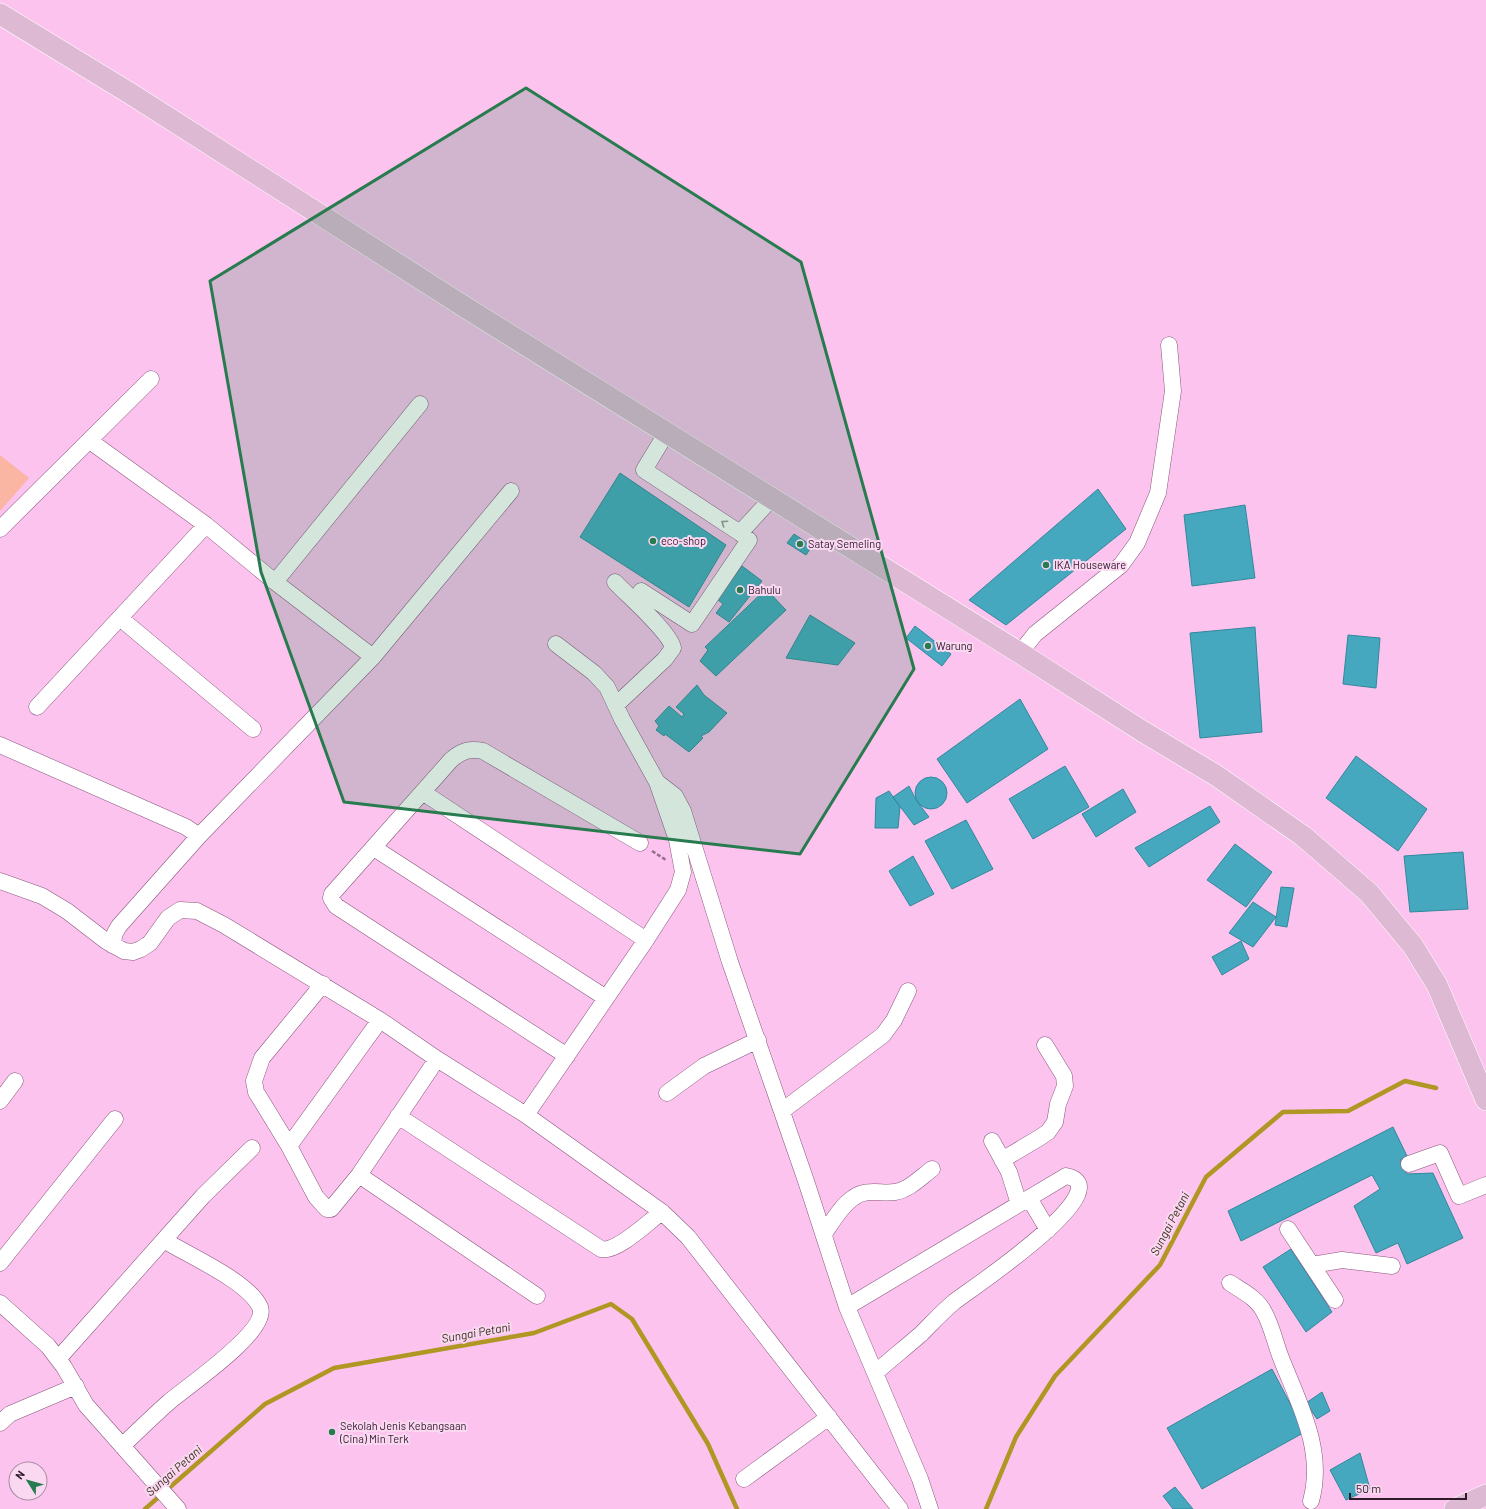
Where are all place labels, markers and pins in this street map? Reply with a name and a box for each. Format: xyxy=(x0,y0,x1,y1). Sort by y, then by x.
place label: eco-shop xyxy=(661,534,706,547)
marker: eco-shop xyxy=(648,536,658,546)
place label: Satay Semeling xyxy=(808,537,881,550)
marker: Satay Semeling xyxy=(795,539,805,549)
place label: IKA Houseware xyxy=(1054,558,1126,571)
marker: IKA Houseware xyxy=(1041,560,1051,570)
place label: Bahulu xyxy=(748,583,781,596)
marker: Bahulu xyxy=(735,585,745,595)
place label: Warung xyxy=(936,639,973,652)
marker: Warung xyxy=(923,641,933,651)
place label: Sekolah Jenis Kebangsaan (Cina) Min Terk xyxy=(339,1419,467,1445)
marker: Sekolah Jenis Kebangsaan (Cina) Min Terk xyxy=(327,1427,337,1437)

